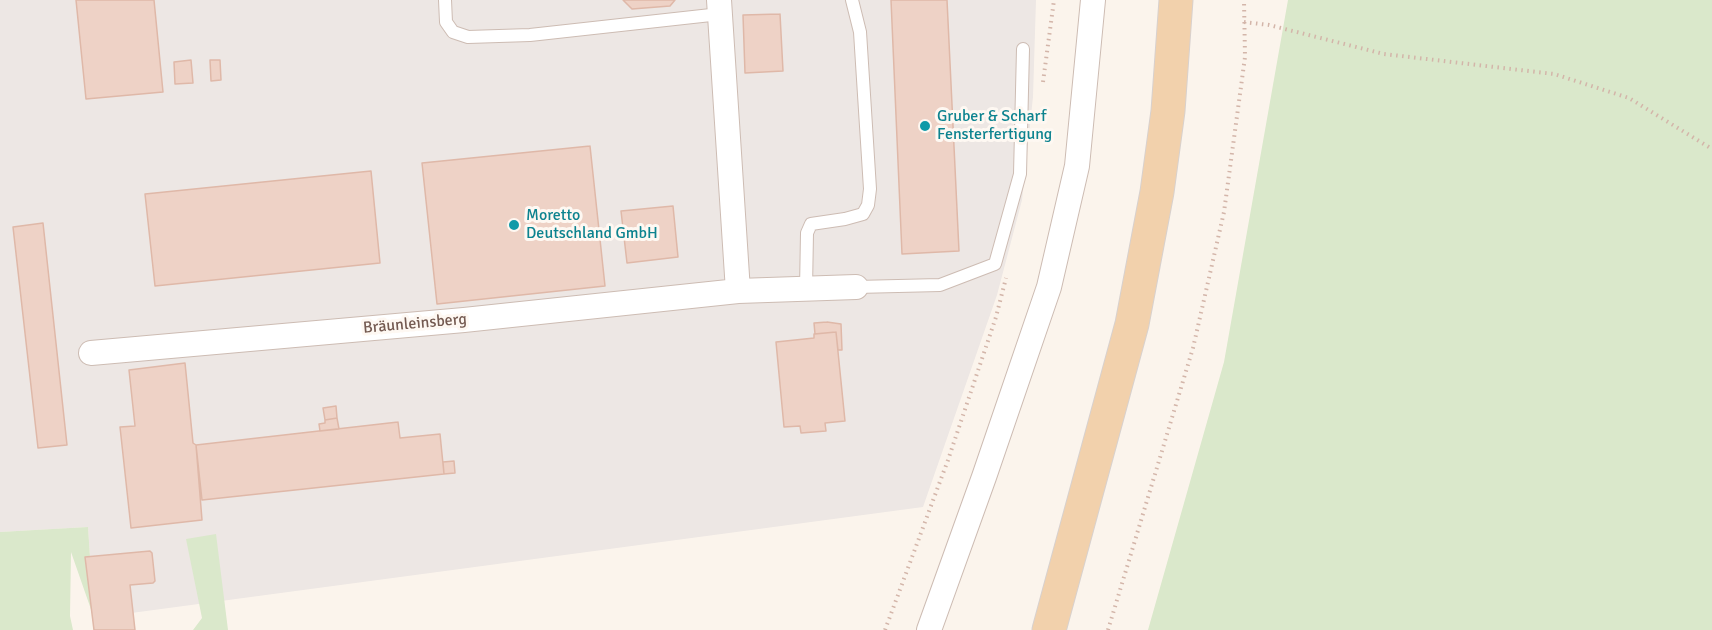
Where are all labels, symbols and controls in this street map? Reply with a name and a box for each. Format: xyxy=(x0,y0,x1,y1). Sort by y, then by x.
place label: Gruber & Scharf Fensterfertigung xyxy=(937,107,1052,145)
marker: Gruber & Scharf Fensterfertigung xyxy=(918,119,932,133)
place label: Moretto Deutschland GmbH xyxy=(526,206,658,244)
marker: Moretto Deutschland GmbH xyxy=(507,218,521,232)
street label: Bräunleinsberg xyxy=(362,310,468,338)

